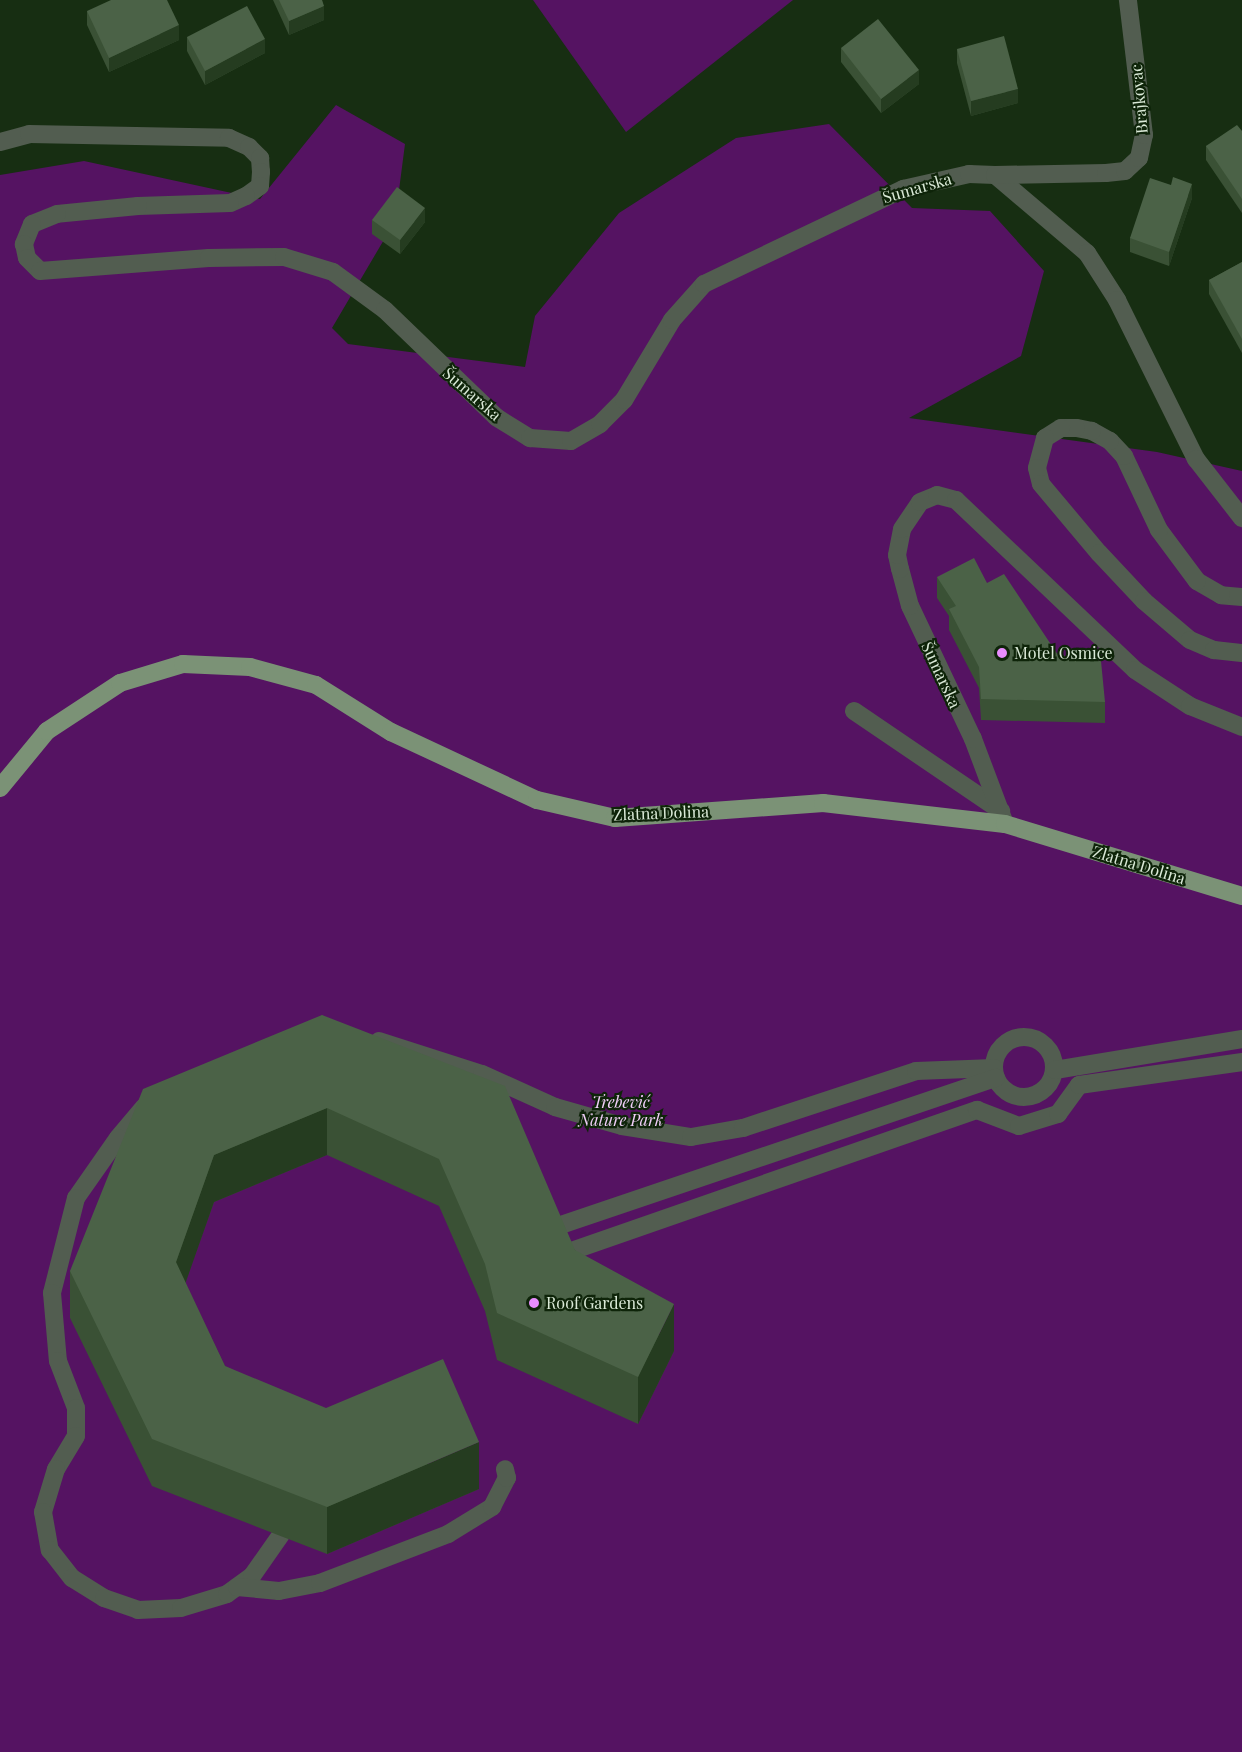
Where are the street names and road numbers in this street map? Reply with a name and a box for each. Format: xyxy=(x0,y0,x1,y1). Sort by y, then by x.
street label: Brajkovac xyxy=(1126,63,1152,135)
street label: Šumarska xyxy=(880,169,954,207)
street label: Šumarska xyxy=(439,363,505,425)
street label: Šumarska xyxy=(917,639,965,711)
street label: Zlatna Dolina xyxy=(613,802,709,824)
street label: Zlatna Dolina xyxy=(1090,842,1188,888)

